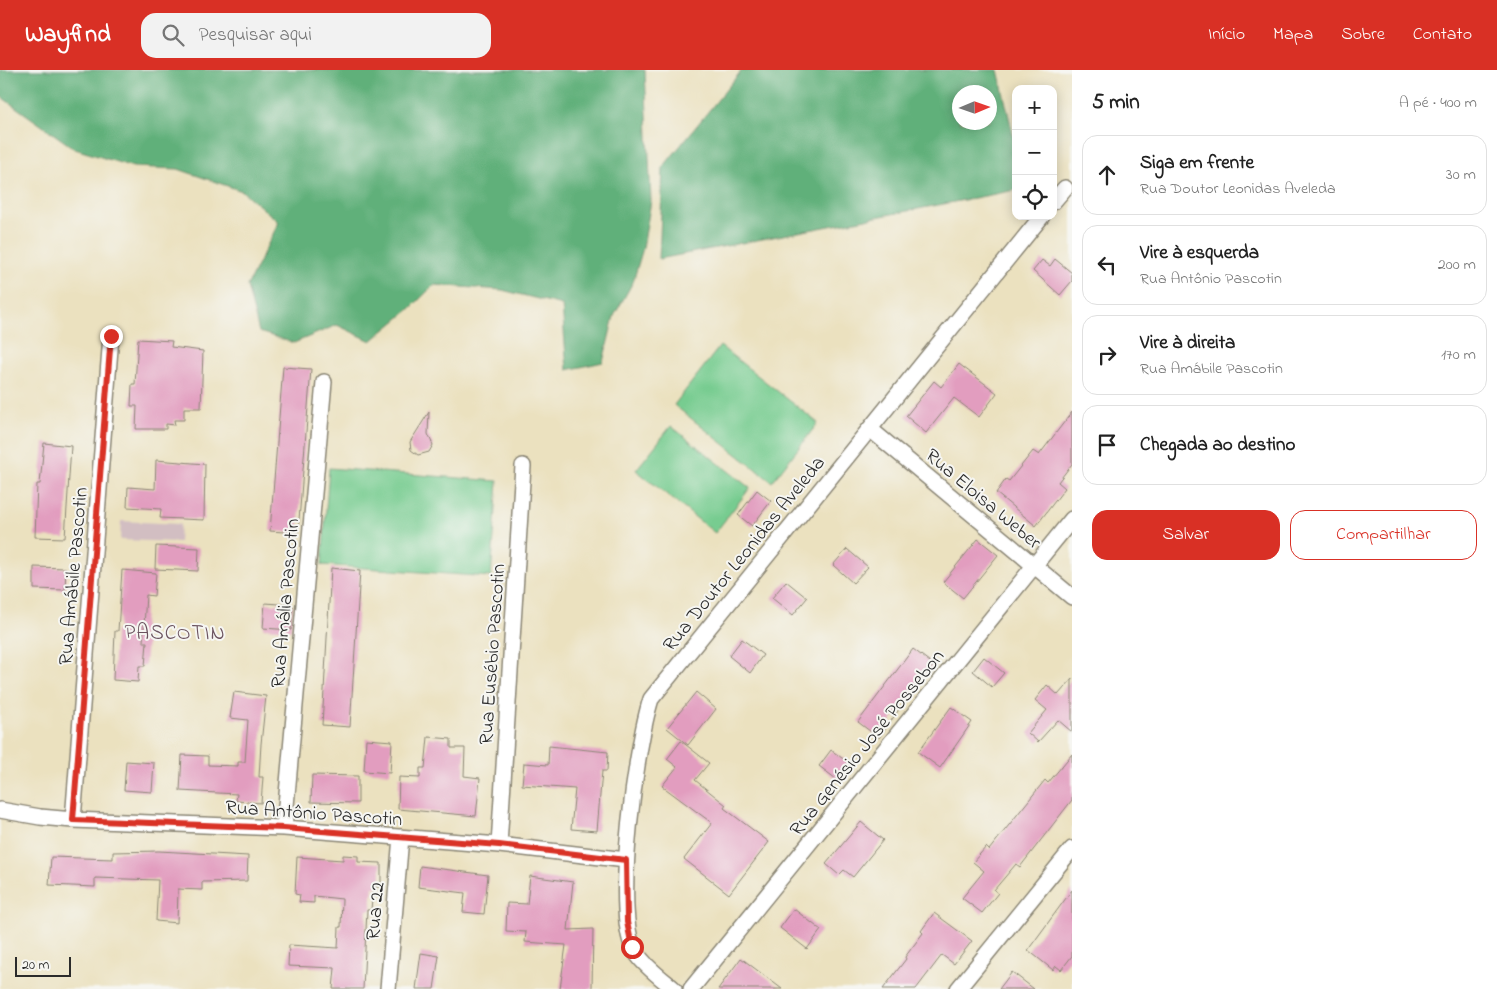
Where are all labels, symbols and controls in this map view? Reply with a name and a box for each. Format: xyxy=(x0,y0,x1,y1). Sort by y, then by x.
search box xyxy=(141,13,491,58)
text: Wayfind xyxy=(25,18,111,53)
icon: search xyxy=(159,21,187,49)
text: Pesquisar aqui xyxy=(199,22,312,49)
text: Início xyxy=(1208,22,1245,48)
text: Mapa xyxy=(1273,22,1313,48)
text: Sobre xyxy=(1341,22,1385,48)
text: Contato xyxy=(1413,22,1472,48)
north arrow xyxy=(952,85,997,130)
map controls xyxy=(1012,85,1057,220)
button: + xyxy=(1012,85,1057,130)
text: 5 min xyxy=(1092,88,1140,118)
text: A pé · 400 m xyxy=(1399,91,1477,115)
button: − xyxy=(1012,130,1057,175)
text: Siga em frente xyxy=(1140,150,1254,177)
icon: ahead xyxy=(1093,161,1121,189)
text: 30 m xyxy=(1446,163,1476,187)
button: locate xyxy=(1012,175,1057,220)
text: Rua Doutor Leonidas Aveleda xyxy=(1140,177,1336,201)
text: Vire à esquerda xyxy=(1140,240,1259,267)
icon: left xyxy=(1093,251,1121,279)
text: 200 m xyxy=(1438,253,1476,277)
text: Rua Antônio Pascotin xyxy=(1140,267,1282,291)
route end xyxy=(100,325,123,348)
text: Vire à direita xyxy=(1140,330,1235,357)
icon: right xyxy=(1093,341,1121,369)
text: 170 m xyxy=(1441,343,1476,367)
text: Rua Amábile Pascotin xyxy=(1140,357,1283,381)
icon: arrive xyxy=(1093,431,1121,459)
text: Chegada ao destino xyxy=(1140,432,1295,459)
street label: Rua Eloisa Weber xyxy=(918,443,1047,558)
street label: Rua Doutor Leonidas Aveleda xyxy=(657,450,833,659)
street label: Rua Amábile Pascotin xyxy=(52,486,97,666)
button: Salvar xyxy=(1092,510,1280,560)
button: Compartilhar xyxy=(1290,510,1477,560)
street label: Rua Amália Pascotin xyxy=(265,517,308,689)
street label: Rua Eusébio Pascotin xyxy=(473,563,514,746)
district label: PASCOTIN xyxy=(124,619,226,649)
street label: Rua Genésio José Possebon xyxy=(783,644,953,843)
street label: Rua Antônio Pascotin xyxy=(224,794,403,835)
street label: Rua 22 xyxy=(360,881,393,941)
route start xyxy=(621,936,644,959)
scale bar xyxy=(15,954,71,977)
text: 20 m xyxy=(22,955,49,976)

